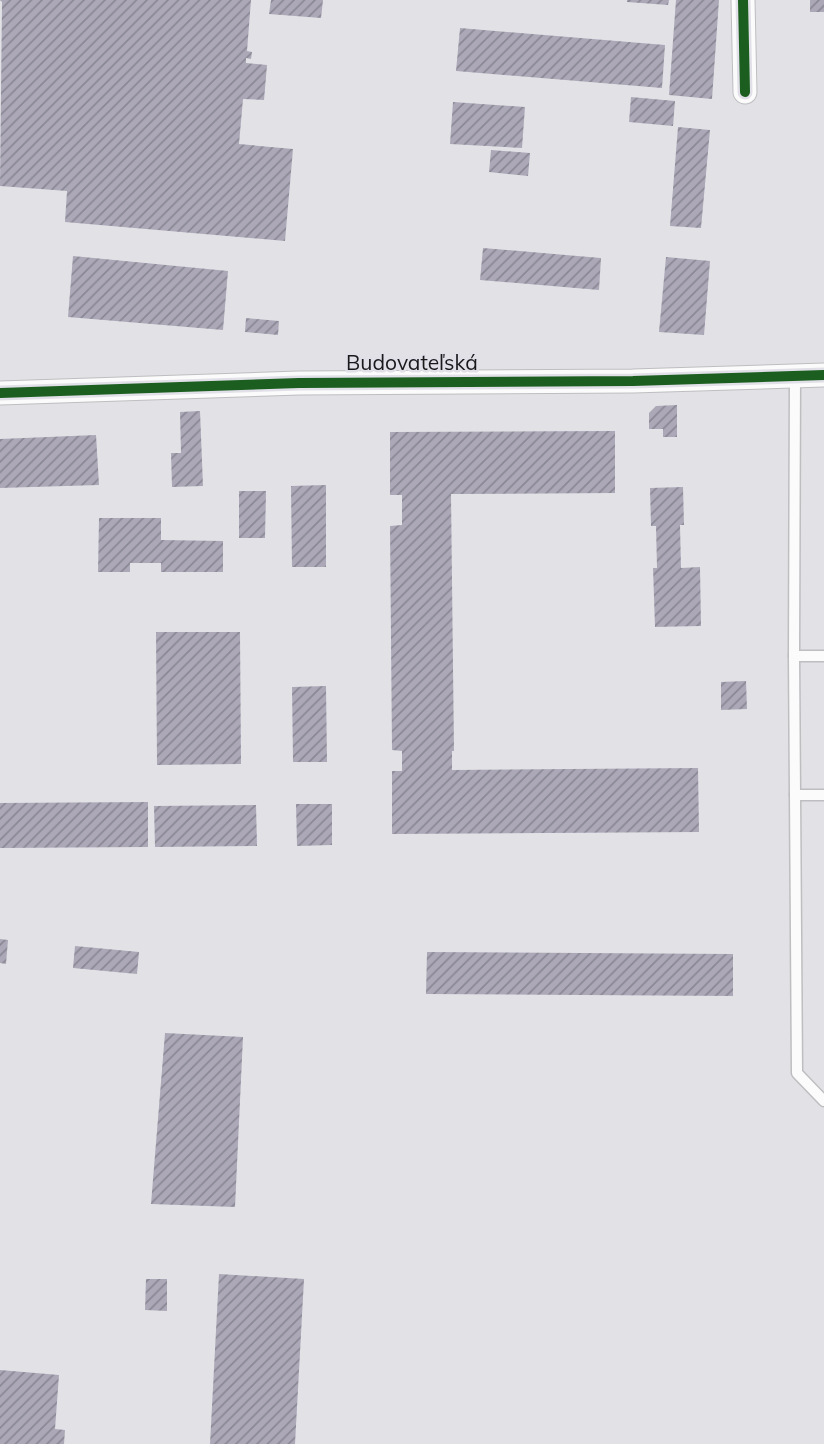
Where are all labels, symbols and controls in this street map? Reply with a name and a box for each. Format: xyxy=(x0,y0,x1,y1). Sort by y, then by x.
street label: Budovateľská xyxy=(346,349,478,375)

